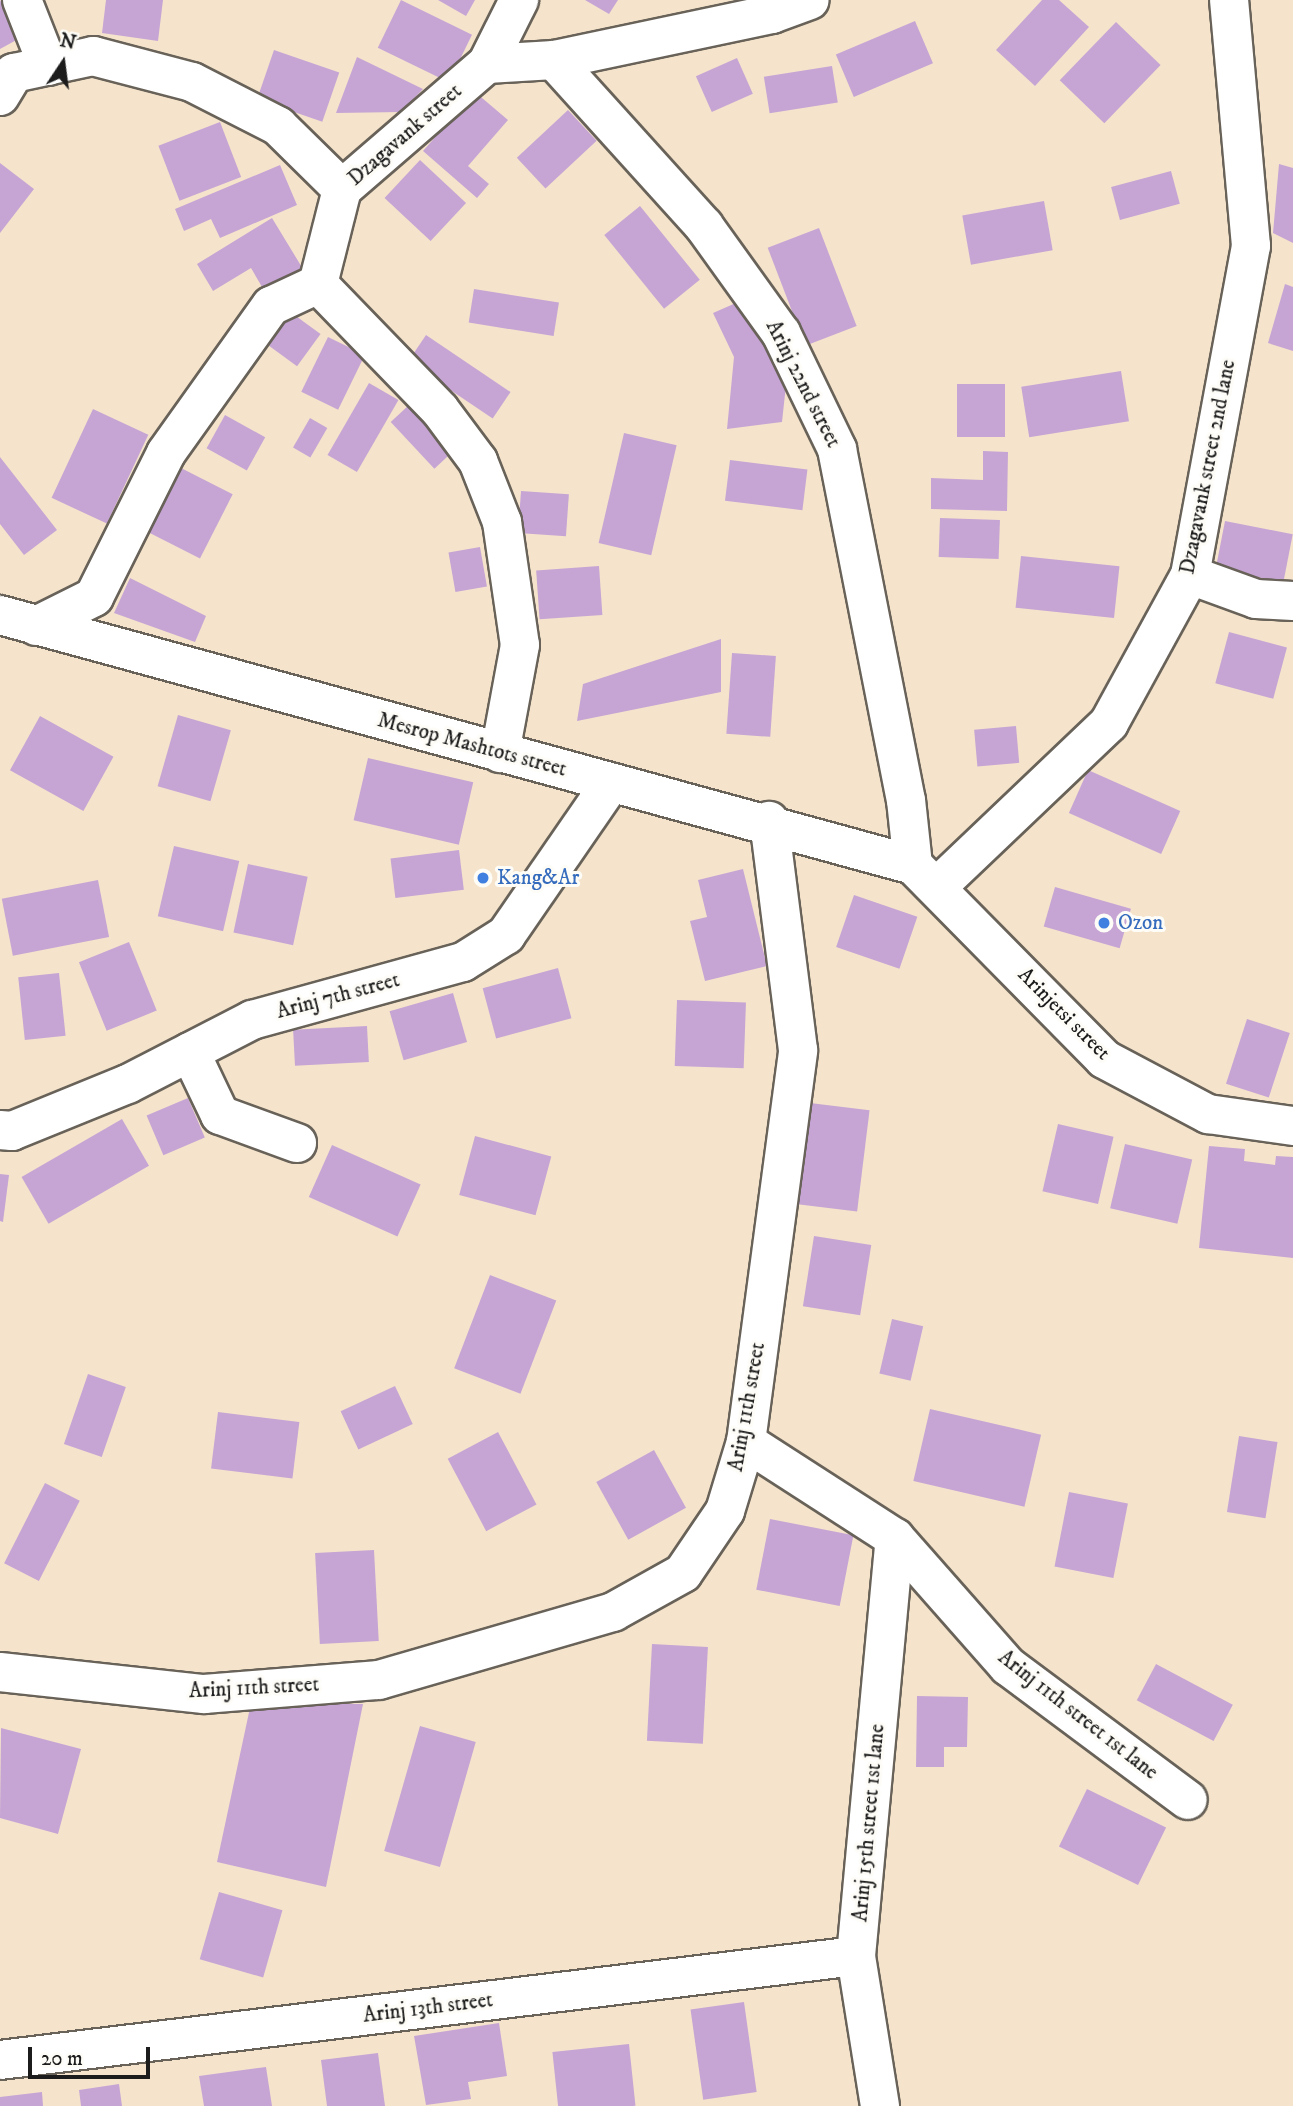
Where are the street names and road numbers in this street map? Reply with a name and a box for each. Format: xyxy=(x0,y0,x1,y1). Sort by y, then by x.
street label: Dzagavank street xyxy=(343,79,467,191)
street label: Arinj 22nd street xyxy=(760,316,846,452)
street label: Dzagavank street 2nd lane xyxy=(1175,358,1241,576)
street label: Mesrop Mashtots street xyxy=(375,708,569,782)
street label: Arinjetsi street xyxy=(1012,962,1116,1066)
street label: Arinj 7th street xyxy=(274,968,402,1024)
street label: Arinj 11th street xyxy=(723,1341,771,1473)
street label: Arinj 11th street 1st lane xyxy=(993,1645,1163,1785)
street label: Arinj 11th street xyxy=(188,1672,320,1704)
street label: Arinj 15th street 1st lane xyxy=(848,1723,890,1923)
street label: Arinj 13th street xyxy=(362,1988,494,2028)

